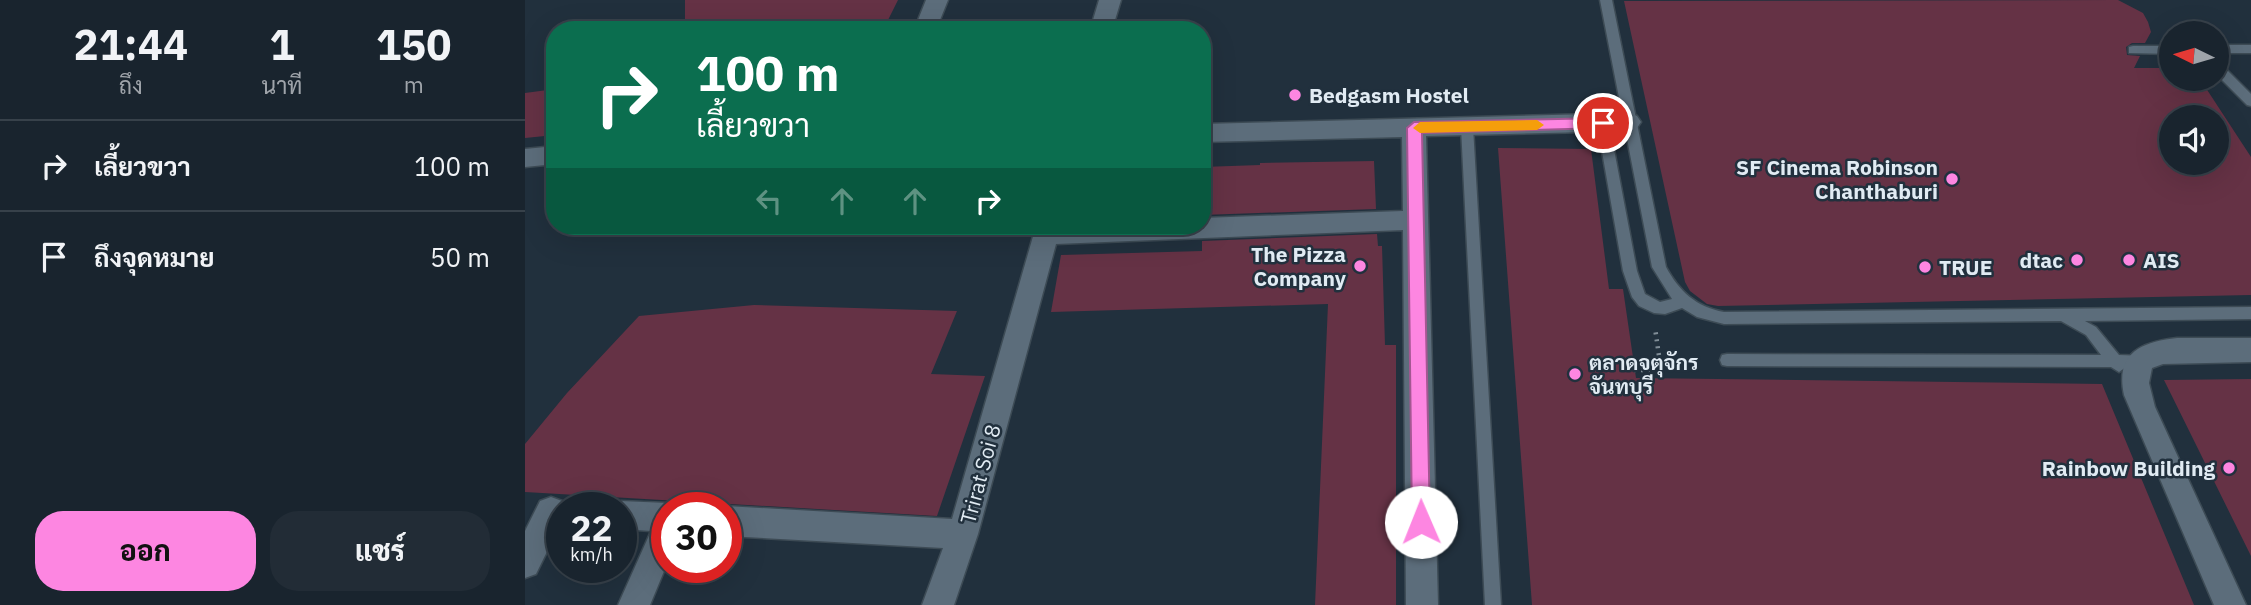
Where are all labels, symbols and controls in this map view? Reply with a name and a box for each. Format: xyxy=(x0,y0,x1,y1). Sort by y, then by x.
text: 21:44 xyxy=(73,17,188,72)
text: 1 xyxy=(269,17,295,72)
text: 150 xyxy=(376,17,452,72)
north arrow xyxy=(2159,21,2229,91)
map controls xyxy=(2159,21,2229,175)
text: 100 m xyxy=(696,41,840,104)
icon: right xyxy=(581,49,672,140)
text: m xyxy=(404,69,424,99)
text: ถึง xyxy=(119,70,143,100)
text: นาที xyxy=(262,70,302,100)
place label: Bedgasm Hostel xyxy=(1309,81,1469,109)
marker: Bedgasm Hostel xyxy=(1287,87,1303,103)
pin xyxy=(1573,93,1633,153)
text: เลี้ยวขวา xyxy=(696,104,810,146)
icon: arrive xyxy=(1584,104,1622,142)
button: sound xyxy=(2159,105,2229,175)
icon: right xyxy=(35,147,73,185)
text: เลี้ยวขวา xyxy=(94,149,191,183)
text: 100 m xyxy=(414,149,490,183)
place label: SF Cinema Robinson Chanthaburi xyxy=(1736,153,1938,205)
marker: SF Cinema Robinson Chanthaburi xyxy=(1944,171,1960,187)
icon: left xyxy=(750,182,788,220)
icon: ahead xyxy=(823,182,861,220)
icon: ahead xyxy=(896,182,934,220)
icon: right xyxy=(969,182,1007,220)
icon: arrive xyxy=(35,238,73,276)
text: ถึงจุดหมาย xyxy=(94,240,215,274)
text: 50 m xyxy=(430,240,490,274)
place label: The Pizza Company xyxy=(1251,240,1347,292)
place label: dtac xyxy=(2019,246,2063,274)
place label: AIS xyxy=(2143,246,2180,274)
marker: dtac xyxy=(2069,252,2085,268)
marker: AIS xyxy=(2121,252,2137,268)
place label: TRUE xyxy=(1939,253,1992,281)
marker: The Pizza Company xyxy=(1352,258,1368,274)
marker: TRUE xyxy=(1917,259,1933,275)
place label: ตลาดจตุจักร จันทบุรี xyxy=(1589,348,1699,402)
marker: ตลาดจตุจักร จันทบุรี xyxy=(1567,366,1583,382)
street label: Trirat Soi 8 xyxy=(953,421,1007,527)
place label: Rainbow Building xyxy=(2042,454,2215,482)
marker: Rainbow Building xyxy=(2221,460,2237,476)
position arrow xyxy=(1384,485,1458,559)
speed limit sign: 30 xyxy=(651,492,742,583)
text: 22 xyxy=(570,505,613,551)
button: ออก xyxy=(35,511,256,591)
button: แชร์ xyxy=(270,511,490,591)
text: km/h xyxy=(570,543,613,566)

